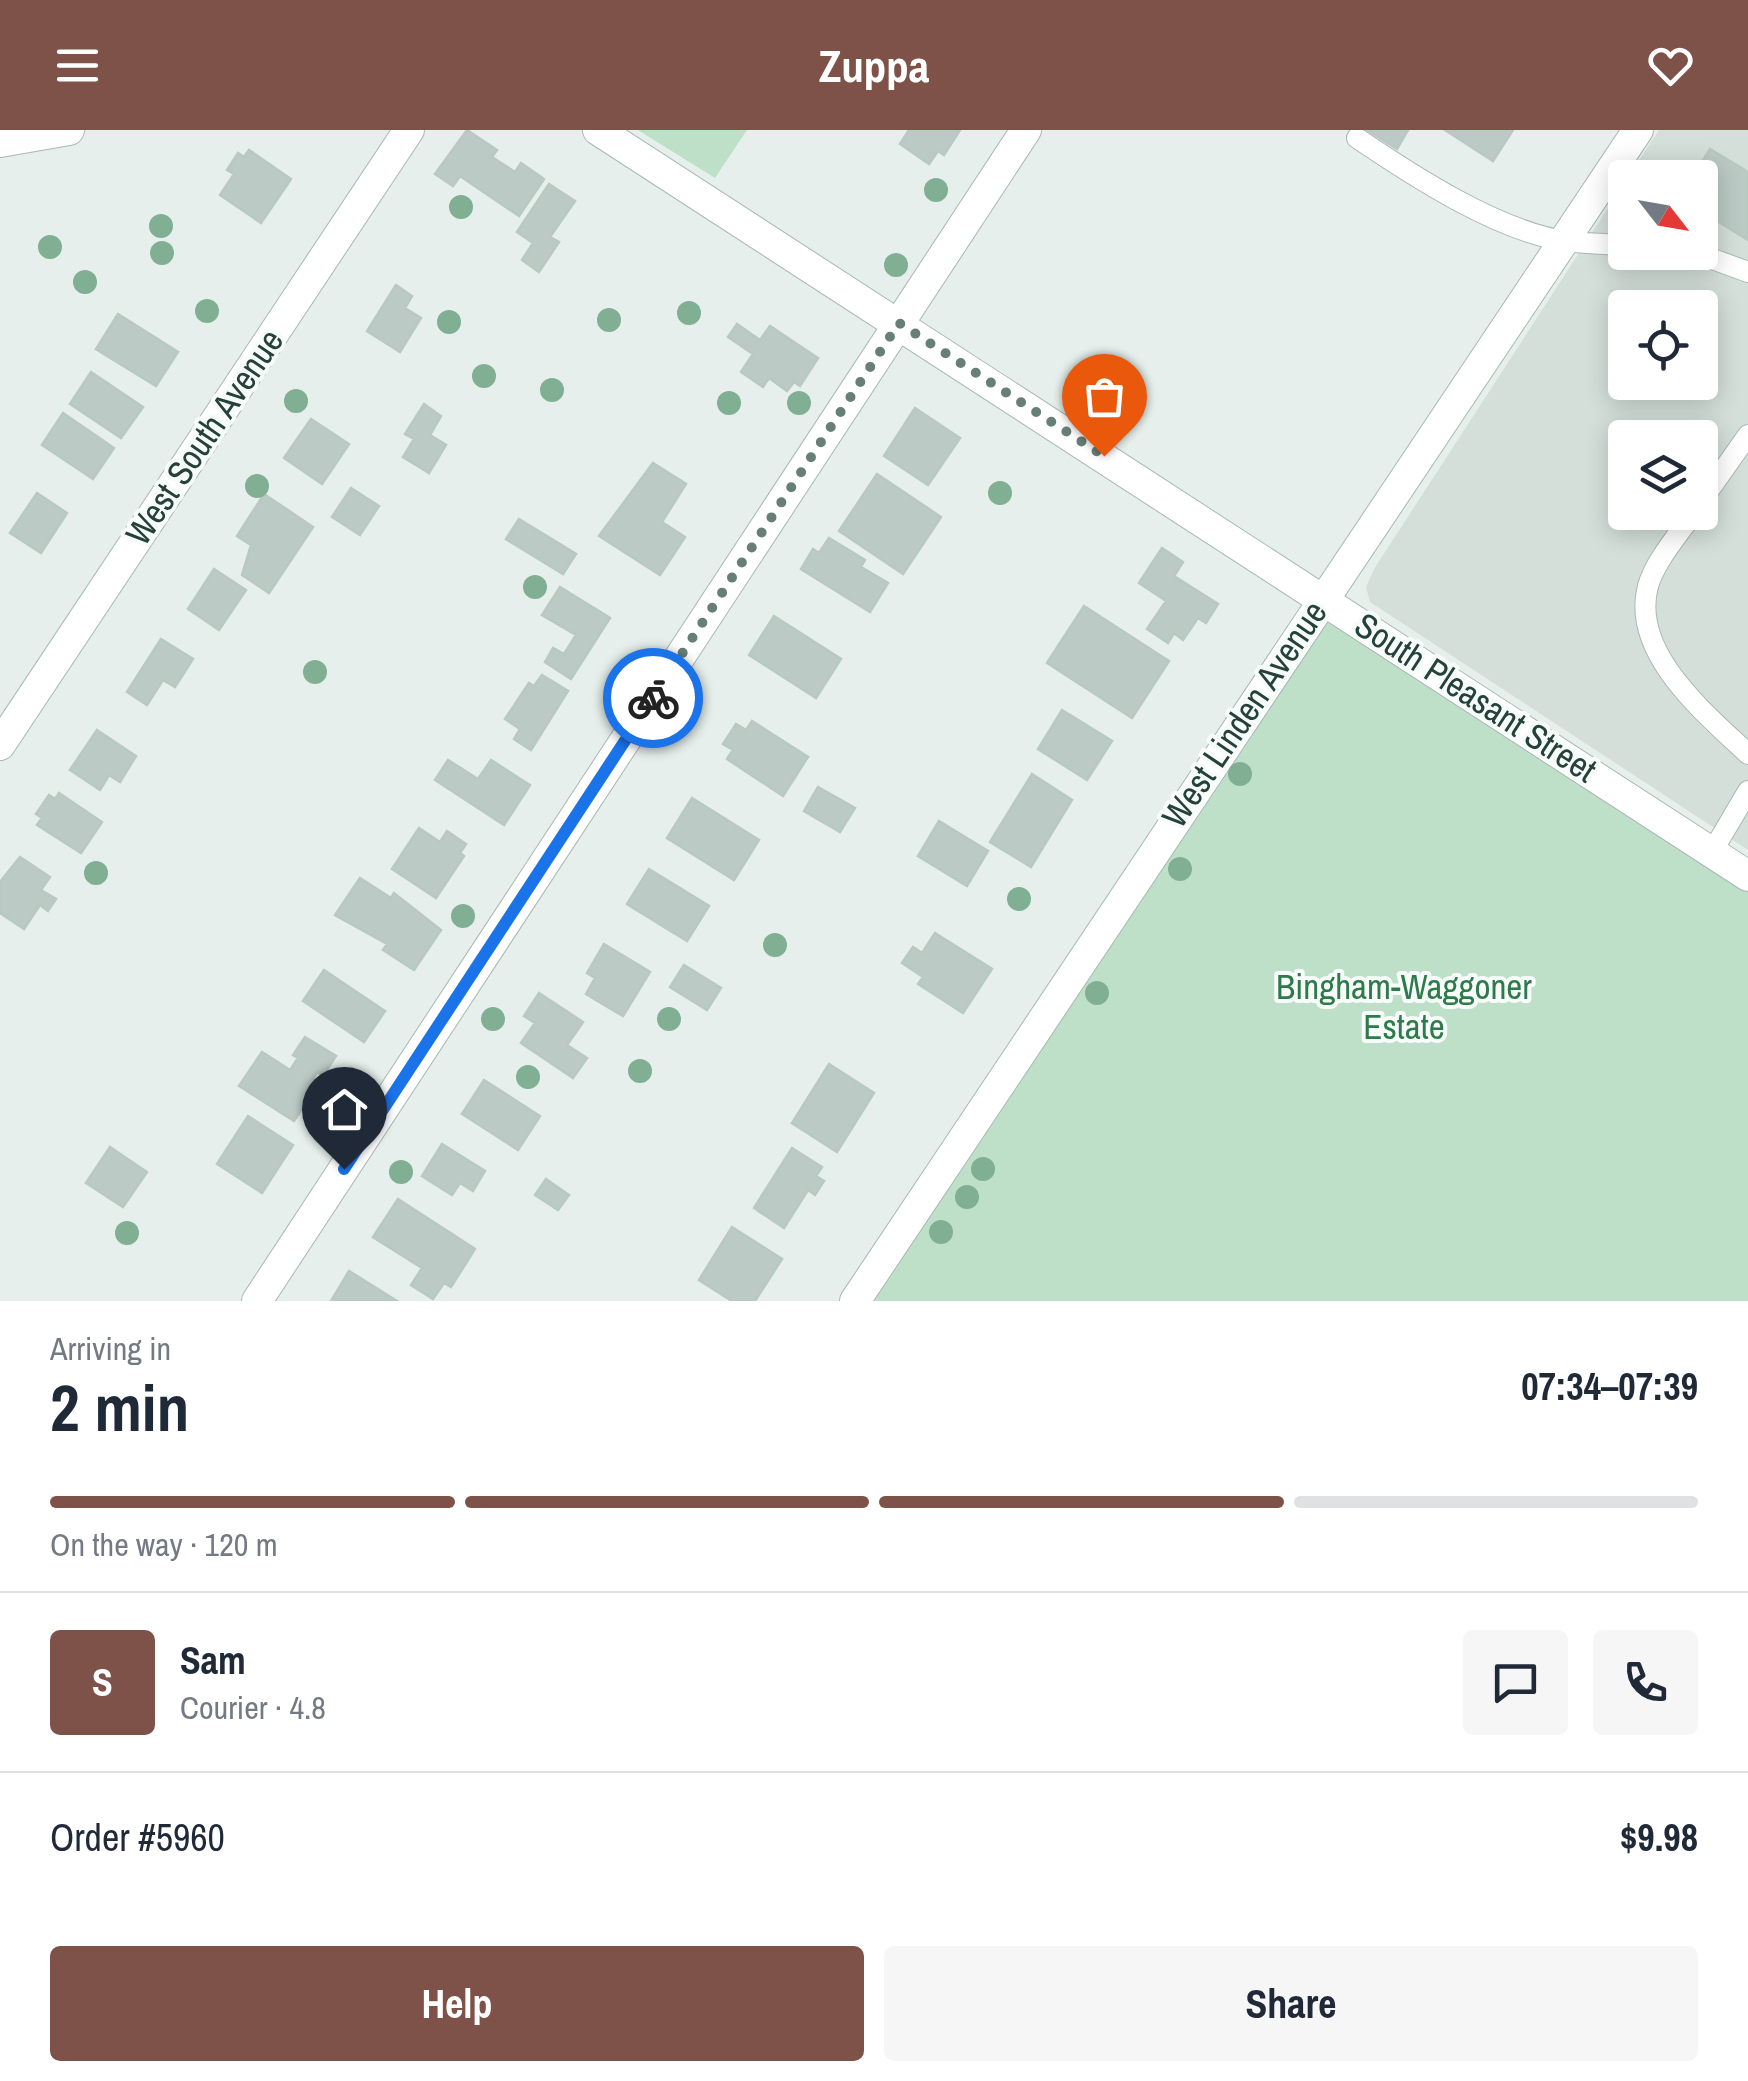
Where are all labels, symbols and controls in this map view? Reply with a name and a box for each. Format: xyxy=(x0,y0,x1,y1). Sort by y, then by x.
text: Zuppa xyxy=(819,35,929,96)
icon: menu xyxy=(50,38,105,93)
icon: heart xyxy=(1643,38,1698,93)
north arrow xyxy=(1608,160,1718,270)
map controls xyxy=(1608,160,1718,530)
button: locate xyxy=(1608,290,1718,400)
street label: West South Avenue xyxy=(114,320,294,554)
pin xyxy=(1062,354,1147,457)
icon: bag xyxy=(1077,369,1132,424)
button: layers xyxy=(1608,420,1718,530)
street label: West Linden Avenue xyxy=(1151,591,1337,837)
street label: South Pleasant Street xyxy=(1346,601,1606,793)
courier xyxy=(603,648,703,748)
icon: bike xyxy=(626,671,681,726)
park label: Bingham-Waggoner Estate xyxy=(1276,963,1532,1050)
pin xyxy=(302,1067,387,1170)
icon: home xyxy=(317,1082,372,1137)
text: Arriving in xyxy=(50,1327,171,1370)
text: 07:34–07:39 xyxy=(1521,1361,1698,1412)
text: 2 min xyxy=(50,1364,189,1451)
text: On the way · 120 m xyxy=(50,1523,278,1566)
button: chat xyxy=(1463,1630,1568,1735)
button: phone xyxy=(1593,1630,1698,1735)
text: Sam xyxy=(180,1635,246,1686)
text: S xyxy=(92,1657,113,1708)
text: Courier · 4.8 xyxy=(180,1686,326,1729)
text: Order #5960 xyxy=(50,1812,225,1863)
text: $9.98 xyxy=(1620,1812,1698,1863)
button: Help xyxy=(50,1946,864,2061)
button: Share xyxy=(884,1946,1698,2061)

